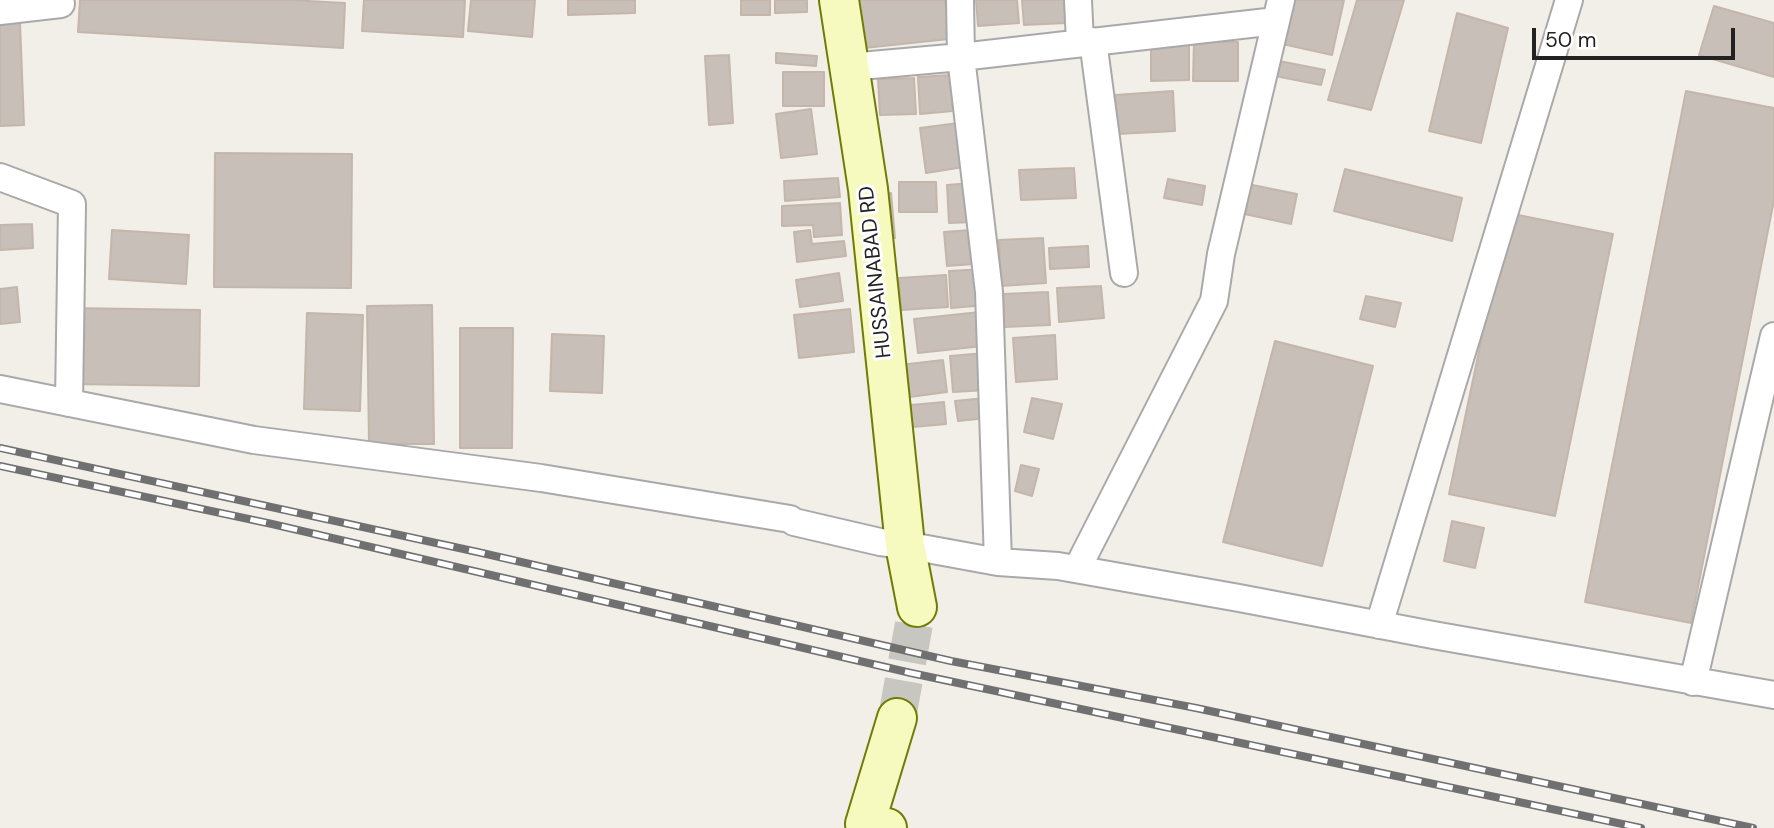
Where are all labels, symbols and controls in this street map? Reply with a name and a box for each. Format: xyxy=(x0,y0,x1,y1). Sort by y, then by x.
scale bar xyxy=(1536,14,1739,58)
text: 50 m xyxy=(1545,26,1596,54)
street label: HUSSAINABAD RD xyxy=(854,185,898,359)

